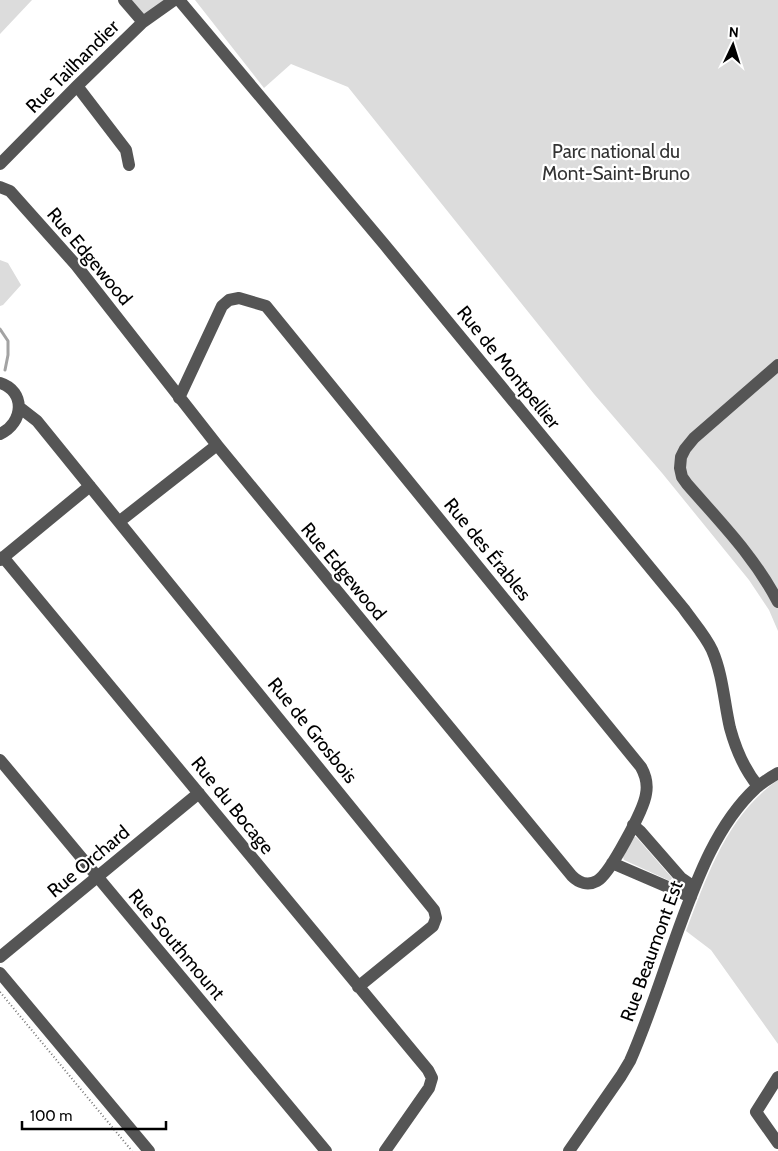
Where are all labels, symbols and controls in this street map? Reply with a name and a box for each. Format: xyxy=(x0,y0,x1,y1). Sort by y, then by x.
street label: Rue Tailhandier xyxy=(21,15,124,118)
north arrow xyxy=(708,20,758,70)
text: N xyxy=(728,23,739,41)
park label: Parc national du Mont-Saint-Bruno xyxy=(542,140,690,185)
street label: Rue Edgewood xyxy=(42,203,137,310)
street label: Rue de Montpellier xyxy=(452,301,565,433)
street label: Rue des Érables xyxy=(439,493,537,605)
street label: Rue Edgewood xyxy=(296,518,391,625)
street label: Rue de Grosbois xyxy=(263,673,362,788)
street label: Rue du Bocage xyxy=(186,752,279,859)
street label: Rue Orchard xyxy=(43,820,134,902)
street label: Rue Beaumont Est xyxy=(615,877,688,1025)
street label: Rue Southmount xyxy=(124,884,230,1005)
scale bar xyxy=(22,1098,166,1130)
text: 100 m xyxy=(30,1107,72,1125)

